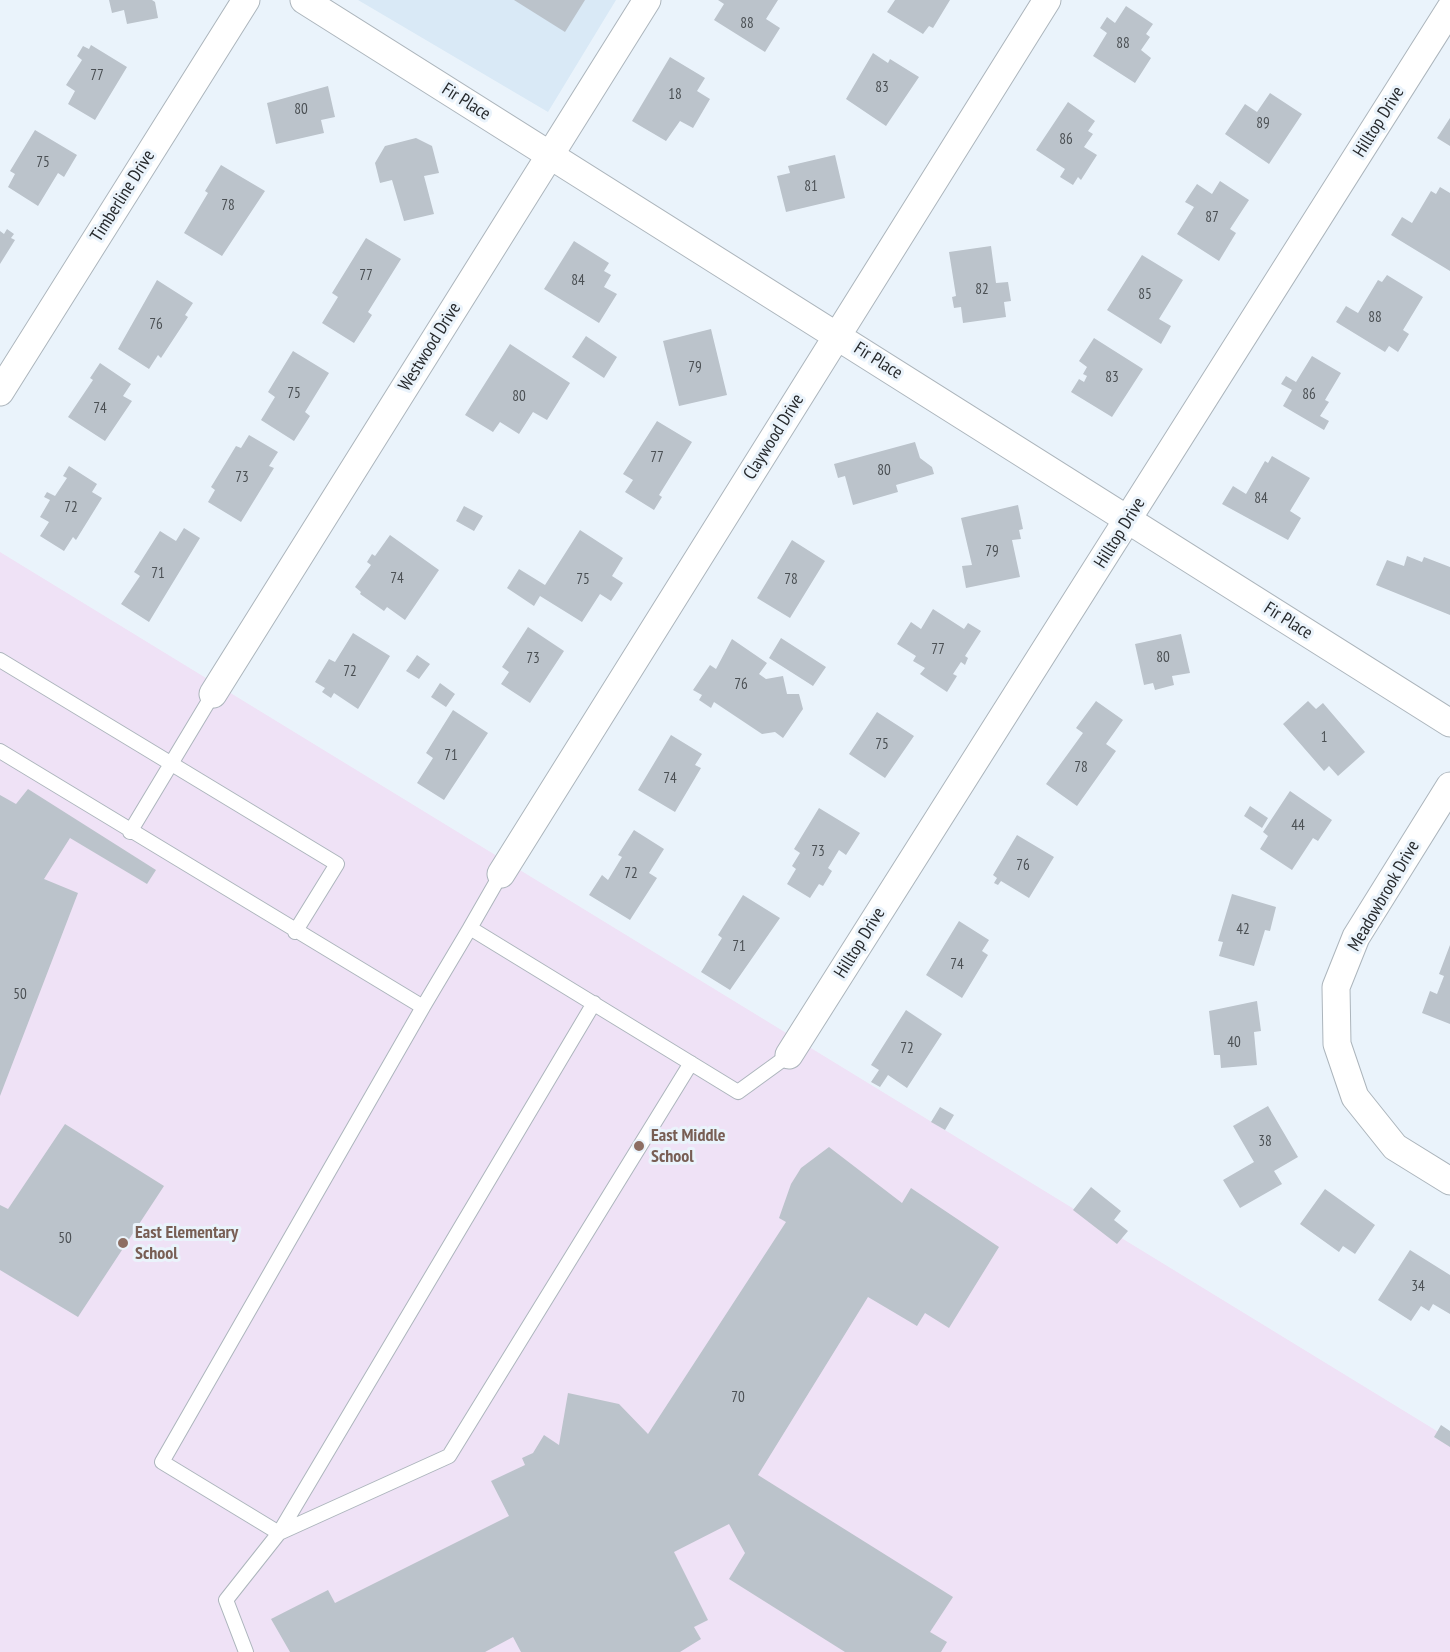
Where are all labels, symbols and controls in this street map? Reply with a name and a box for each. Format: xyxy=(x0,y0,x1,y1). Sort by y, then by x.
house number: 88 xyxy=(740,15,754,33)
house number: 88 xyxy=(1116,35,1130,53)
house number: 77 xyxy=(90,67,104,85)
street label: Fir Place xyxy=(438,79,494,125)
house number: 83 xyxy=(875,79,889,97)
street label: Hilltop Drive xyxy=(1349,83,1409,161)
house number: 18 xyxy=(668,86,682,104)
house number: 80 xyxy=(294,101,308,119)
house number: 89 xyxy=(1256,115,1270,133)
house number: 86 xyxy=(1059,131,1073,149)
street label: Timberline Drive xyxy=(86,146,160,246)
house number: 75 xyxy=(36,154,50,172)
house number: 81 xyxy=(804,178,818,196)
house number: 78 xyxy=(221,197,235,215)
house number: 87 xyxy=(1205,209,1219,227)
house number: 77 xyxy=(359,267,373,285)
house number: 84 xyxy=(571,272,585,290)
house number: 82 xyxy=(975,281,989,299)
house number: 85 xyxy=(1138,286,1152,304)
street label: Westwood Drive xyxy=(394,299,466,395)
house number: 88 xyxy=(1368,309,1382,327)
house number: 76 xyxy=(149,316,163,334)
street label: Fir Place xyxy=(850,338,906,384)
house number: 79 xyxy=(688,359,702,377)
house number: 83 xyxy=(1105,369,1119,387)
house number: 75 xyxy=(287,385,301,403)
house number: 86 xyxy=(1302,386,1316,404)
house number: 80 xyxy=(512,388,526,406)
street label: Claywood Drive xyxy=(739,390,809,484)
house number: 74 xyxy=(93,400,107,418)
house number: 77 xyxy=(650,449,664,467)
house number: 80 xyxy=(877,462,891,480)
house number: 73 xyxy=(235,469,249,487)
house number: 84 xyxy=(1254,490,1268,508)
street label: Hilltop Drive xyxy=(1090,494,1150,572)
house number: 72 xyxy=(64,499,78,517)
house number: 79 xyxy=(985,543,999,561)
house number: 71 xyxy=(151,565,165,583)
house number: 74 xyxy=(390,570,404,588)
house number: 75 xyxy=(576,571,590,589)
house number: 78 xyxy=(784,571,798,589)
street label: Fir Place xyxy=(1260,598,1316,644)
house number: 77 xyxy=(931,641,945,659)
house number: 80 xyxy=(1156,649,1170,667)
house number: 73 xyxy=(526,650,540,668)
house number: 72 xyxy=(343,663,357,681)
house number: 76 xyxy=(734,676,748,694)
house number: 1 xyxy=(1321,729,1327,747)
house number: 75 xyxy=(875,736,889,754)
house number: 71 xyxy=(444,747,458,765)
house number: 78 xyxy=(1074,759,1088,777)
house number: 74 xyxy=(663,770,677,788)
house number: 44 xyxy=(1291,817,1305,835)
street label: Meadowbrook Drive xyxy=(1344,837,1424,955)
house number: 73 xyxy=(811,843,825,861)
house number: 76 xyxy=(1016,857,1030,875)
house number: 72 xyxy=(624,865,638,883)
street label: Hilltop Drive xyxy=(830,904,890,982)
house number: 42 xyxy=(1236,921,1250,939)
house number: 71 xyxy=(732,938,746,956)
house number: 74 xyxy=(950,956,964,974)
house number: 50 xyxy=(13,986,27,1004)
house number: 40 xyxy=(1227,1034,1241,1052)
house number: 72 xyxy=(900,1040,914,1058)
place label: East Middle School xyxy=(651,1125,726,1168)
house number: 38 xyxy=(1258,1133,1272,1151)
marker: East Middle School xyxy=(632,1139,646,1153)
place label: East Elementary School xyxy=(135,1222,238,1264)
house number: 50 xyxy=(58,1230,72,1248)
marker: East Elementary School xyxy=(116,1236,130,1250)
house number: 34 xyxy=(1411,1278,1425,1296)
house number: 70 xyxy=(731,1389,745,1407)

